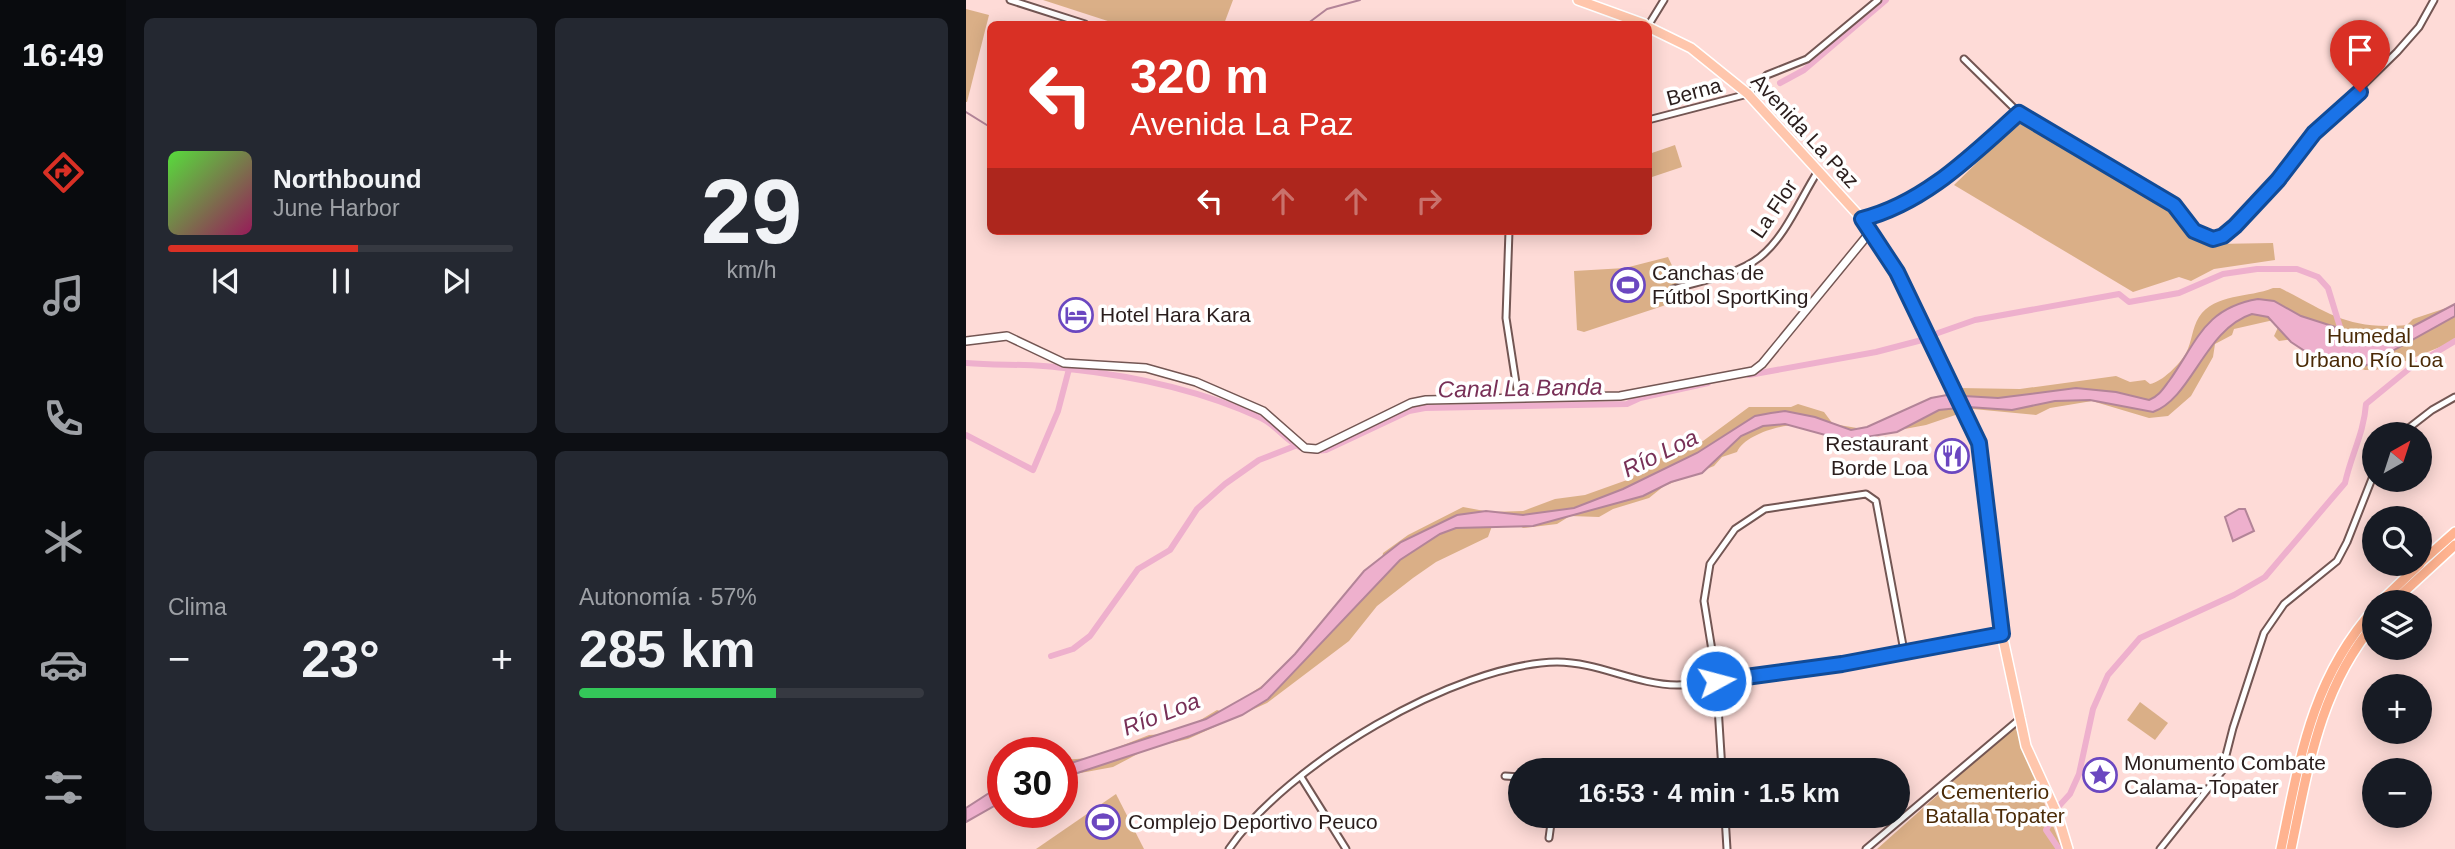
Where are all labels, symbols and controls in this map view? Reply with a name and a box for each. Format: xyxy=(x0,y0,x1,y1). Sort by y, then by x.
pin xyxy=(2330,20,2390,92)
icon: arrive xyxy=(2341,31,2379,69)
text: 16:49 xyxy=(22,37,104,73)
icon: left xyxy=(1015,49,1106,140)
text: 320 m xyxy=(1130,49,1269,103)
street label: Avenida La Paz xyxy=(1747,69,1864,192)
street label: Berna xyxy=(1664,73,1724,110)
text: Avenida La Paz xyxy=(1130,106,1354,142)
icon: directions xyxy=(39,148,88,197)
text: 29 xyxy=(701,161,802,262)
text: Northbound xyxy=(273,164,422,194)
street label: La Flor xyxy=(1746,175,1801,242)
icon: left xyxy=(1191,182,1229,220)
icon: ahead xyxy=(1264,182,1302,220)
icon: ahead xyxy=(1337,182,1375,220)
icon: right xyxy=(1410,182,1448,220)
text: June Harbor xyxy=(273,195,400,221)
text: km/h xyxy=(727,257,776,283)
place label: Canchas de Fútbol SportKing xyxy=(1652,261,1808,308)
icon: previous xyxy=(207,262,245,300)
icon: pause xyxy=(322,262,360,300)
icon: next xyxy=(437,262,475,300)
sports icon: Canchas de Fútbol SportKing xyxy=(1609,266,1647,304)
icon: music xyxy=(39,271,88,320)
hotel icon: Hotel Hara Kara xyxy=(1057,296,1095,334)
place label: Hotel Hara Kara xyxy=(1100,303,1251,326)
park label: Humedal Urbano Río Loa xyxy=(2295,324,2443,371)
water label: Canal La Banda xyxy=(1437,374,1603,402)
icon: phone xyxy=(39,394,88,443)
north arrow xyxy=(2362,422,2432,492)
map controls xyxy=(2362,422,2432,828)
water label: Río Loa xyxy=(1618,424,1702,482)
place label: Restaurant Borde Loa xyxy=(1825,432,1928,479)
restaurant icon: Restaurant Borde Loa xyxy=(1933,437,1971,475)
button: search xyxy=(2362,506,2432,576)
icon: climate xyxy=(39,517,88,566)
text: Autonomía · 57% xyxy=(579,584,757,610)
button: layers xyxy=(2362,590,2432,660)
text: Clima xyxy=(168,594,227,620)
text: 285 km xyxy=(579,620,755,678)
text: 23° xyxy=(301,630,380,688)
text: − xyxy=(168,638,190,680)
text: + xyxy=(491,638,513,680)
icon: car xyxy=(39,640,88,689)
position arrow xyxy=(1679,644,1753,718)
button: + xyxy=(2362,674,2432,744)
water label: Río Loa xyxy=(1119,687,1203,741)
speed limit sign: 30 xyxy=(987,737,1078,828)
place label: Monumento Combate Calama- Topater xyxy=(2124,751,2326,798)
place icon: Monumento Combate Calama- Topater xyxy=(2081,756,2119,794)
button: − xyxy=(2362,758,2432,828)
icon: filters xyxy=(39,763,88,812)
text: 16:53 · 4 min · 1.5 km xyxy=(1578,778,1840,808)
park label: Cementerio Batalla Topater xyxy=(1925,780,2065,827)
sports icon: Complejo Deportivo Peuco xyxy=(1084,803,1122,841)
place label: Complejo Deportivo Peuco xyxy=(1128,810,1378,833)

